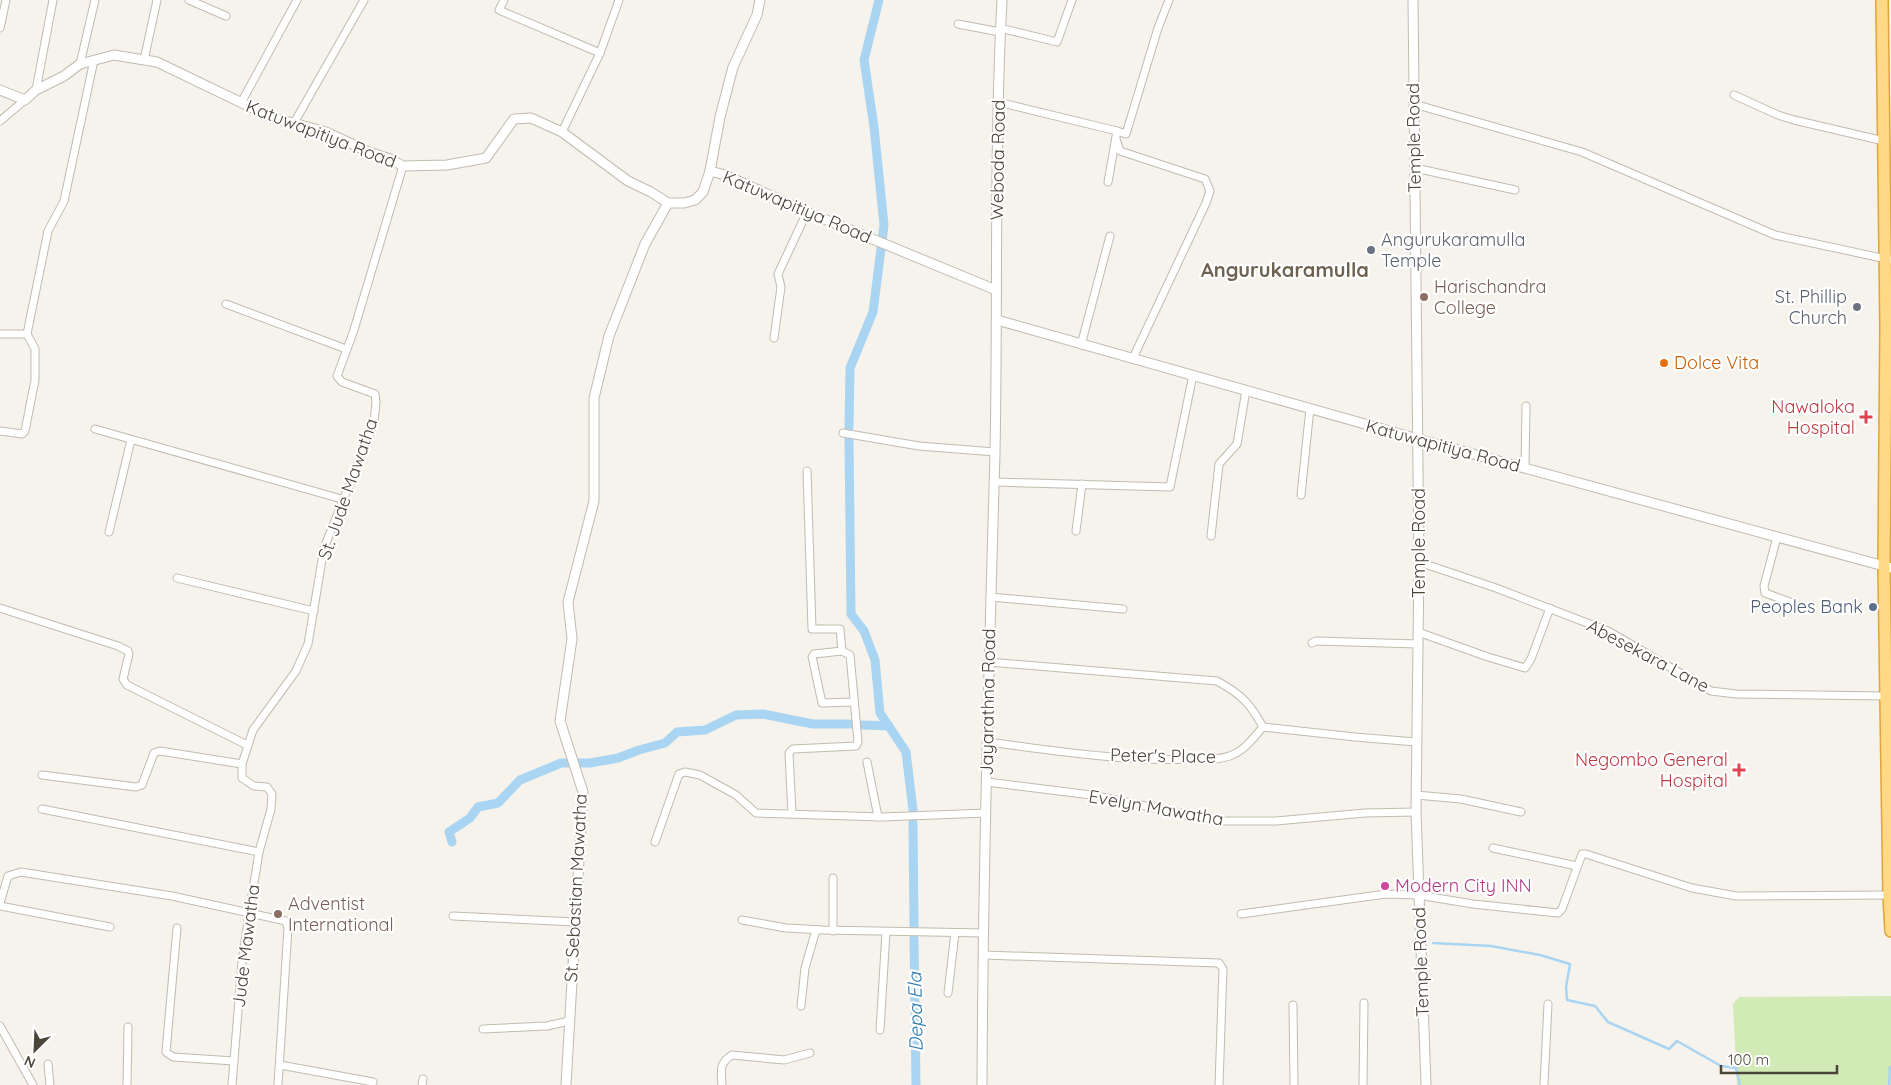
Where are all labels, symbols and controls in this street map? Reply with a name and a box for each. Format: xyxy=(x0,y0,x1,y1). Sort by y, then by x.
street label: Temple Road xyxy=(1401,83,1426,193)
street label: Katuwapitiya Road xyxy=(243,94,400,173)
street label: Weboda Road xyxy=(985,100,1010,220)
street label: Katuwapitiya Road xyxy=(719,165,875,248)
place label: Angurukaramulla Temple xyxy=(1381,228,1526,272)
marker: Angurukaramulla Temple xyxy=(1365,244,1377,256)
district label: Angurukaramulla xyxy=(1201,257,1369,282)
place label: Harischandra College xyxy=(1434,275,1546,319)
place label: St. Phillip Church xyxy=(1775,285,1847,329)
marker: Harischandra College xyxy=(1418,291,1430,303)
marker: St. Phillip Church xyxy=(1851,301,1863,313)
place label: Dolce Vita xyxy=(1674,351,1759,374)
marker: Dolce Vita xyxy=(1658,357,1670,369)
place label: Nawaloka Hospital xyxy=(1771,395,1855,439)
marker: Nawaloka Hospital xyxy=(1859,410,1873,424)
street label: Katuwapitiya Road xyxy=(1363,414,1523,477)
street label: St. Jude Mawatha xyxy=(313,415,383,563)
street label: Temple Road xyxy=(1407,488,1430,598)
place label: Peoples Bank xyxy=(1750,595,1863,618)
marker: Peoples Bank xyxy=(1867,601,1879,613)
street label: Abesekara Lane xyxy=(1583,614,1713,697)
street label: Jayarathna Road xyxy=(975,628,1000,776)
street label: Peter's Place xyxy=(1110,743,1216,768)
place label: Negombo General Hospital xyxy=(1575,748,1728,792)
marker: Negombo General Hospital xyxy=(1732,763,1746,777)
street label: Evelyn Mawatha xyxy=(1087,784,1225,831)
street label: St. Sebastian Mawatha xyxy=(559,793,592,983)
place label: Modern City INN xyxy=(1395,874,1532,897)
marker: Modern City INN xyxy=(1379,880,1391,892)
street label: Jude Mawatha xyxy=(227,883,264,1009)
place label: Adventist International xyxy=(288,892,394,936)
street label: Temple Road xyxy=(1407,907,1434,1017)
marker: Adventist International xyxy=(272,908,284,920)
water label: Depa Ela xyxy=(902,971,928,1052)
north arrow xyxy=(10,1025,60,1075)
scale bar xyxy=(1721,1042,1837,1074)
text: 100 m xyxy=(1728,1050,1769,1069)
text: N xyxy=(21,1052,38,1072)

